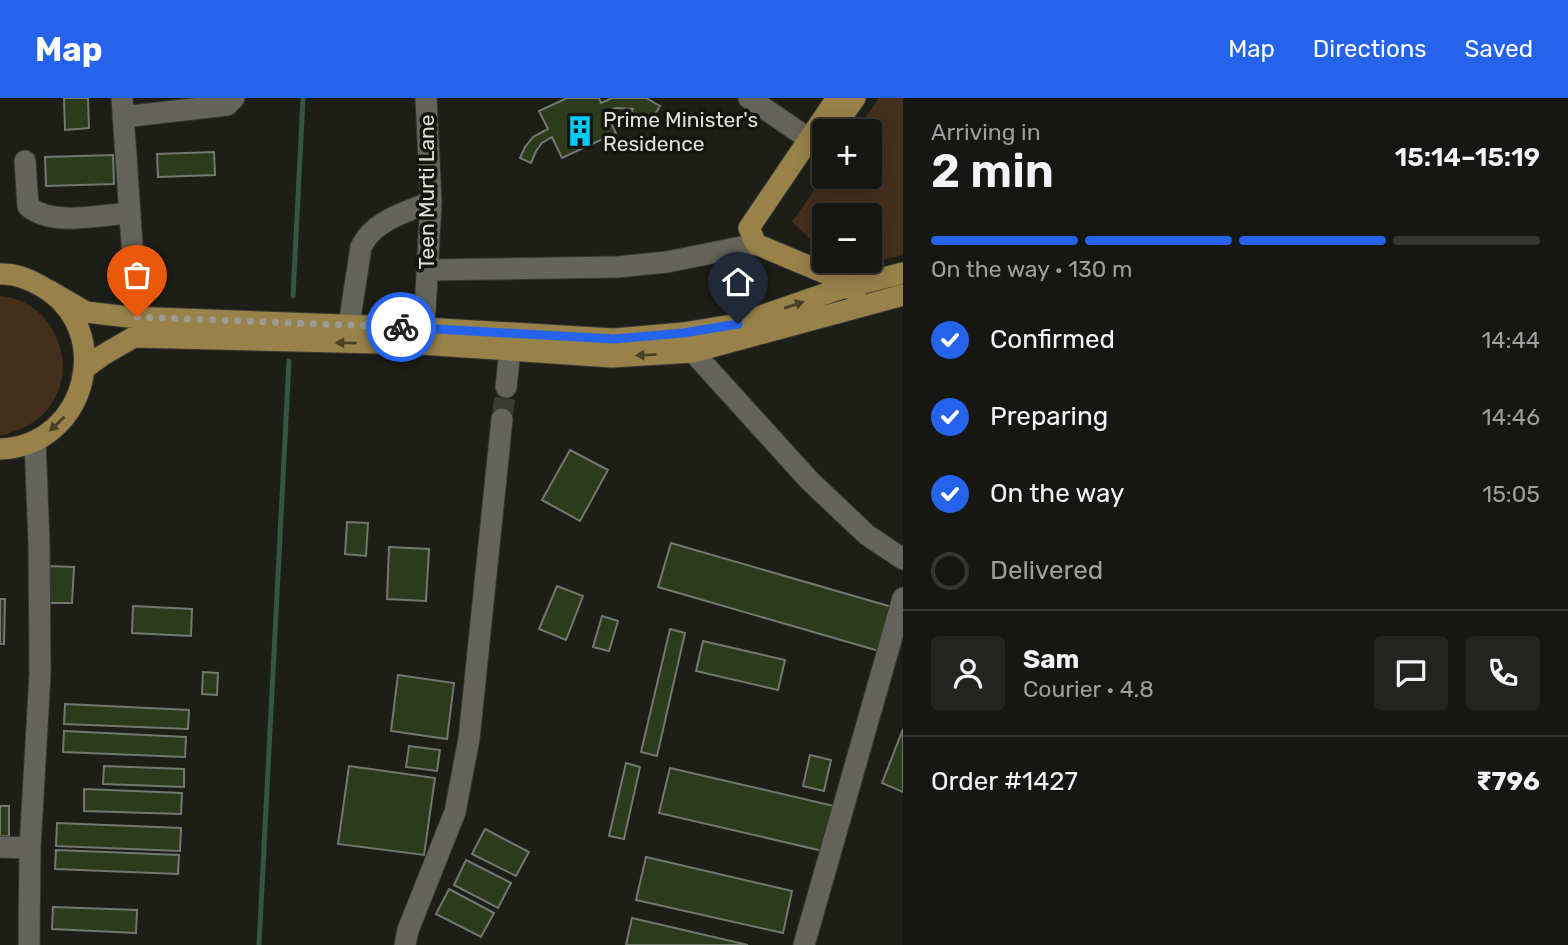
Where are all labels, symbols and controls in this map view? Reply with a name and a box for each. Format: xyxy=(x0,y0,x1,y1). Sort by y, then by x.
text: Map xyxy=(35,30,103,69)
text: Map xyxy=(1228,35,1275,63)
text: Directions xyxy=(1313,35,1426,63)
text: Saved xyxy=(1464,35,1533,63)
place label: Prime Minister's Residence xyxy=(603,107,758,156)
street label: Teen Murti Lane xyxy=(414,114,439,270)
building icon: Prime Minister's Residence xyxy=(563,114,597,148)
text: Arriving in xyxy=(931,118,1041,146)
map controls xyxy=(812,119,882,273)
button: + xyxy=(812,119,882,189)
text: 15:14–15:19 xyxy=(1395,142,1540,173)
text: 2 min xyxy=(931,144,1054,199)
button: − xyxy=(812,203,882,273)
pin xyxy=(107,245,167,317)
pin xyxy=(708,252,768,324)
text: On the way · 130 m xyxy=(931,255,1132,283)
icon: bag xyxy=(118,256,156,294)
icon: home xyxy=(719,263,757,301)
courier xyxy=(366,292,436,362)
one-way arrow xyxy=(783,299,804,310)
icon: bike xyxy=(382,308,420,346)
icon: check xyxy=(931,321,969,359)
text: Confirmed xyxy=(990,324,1115,355)
text: 14:44 xyxy=(1481,326,1540,354)
one-way arrow xyxy=(335,337,357,348)
one-way arrow xyxy=(635,350,657,361)
icon: check xyxy=(931,398,969,436)
text: Preparing xyxy=(990,401,1108,432)
text: 14:46 xyxy=(1482,403,1540,431)
one-way arrow xyxy=(49,415,66,431)
icon: check xyxy=(931,475,969,513)
text: On the way xyxy=(990,478,1124,509)
text: 15:05 xyxy=(1482,480,1540,508)
text: Delivered xyxy=(990,555,1103,586)
button: person xyxy=(931,636,1005,710)
button: chat xyxy=(1374,636,1448,710)
button: phone xyxy=(1466,636,1540,710)
text: Sam xyxy=(1023,644,1079,675)
text: Courier · 4.8 xyxy=(1023,675,1154,703)
text: Order #1427 xyxy=(931,766,1078,797)
text: ₹796 xyxy=(1476,766,1540,797)

